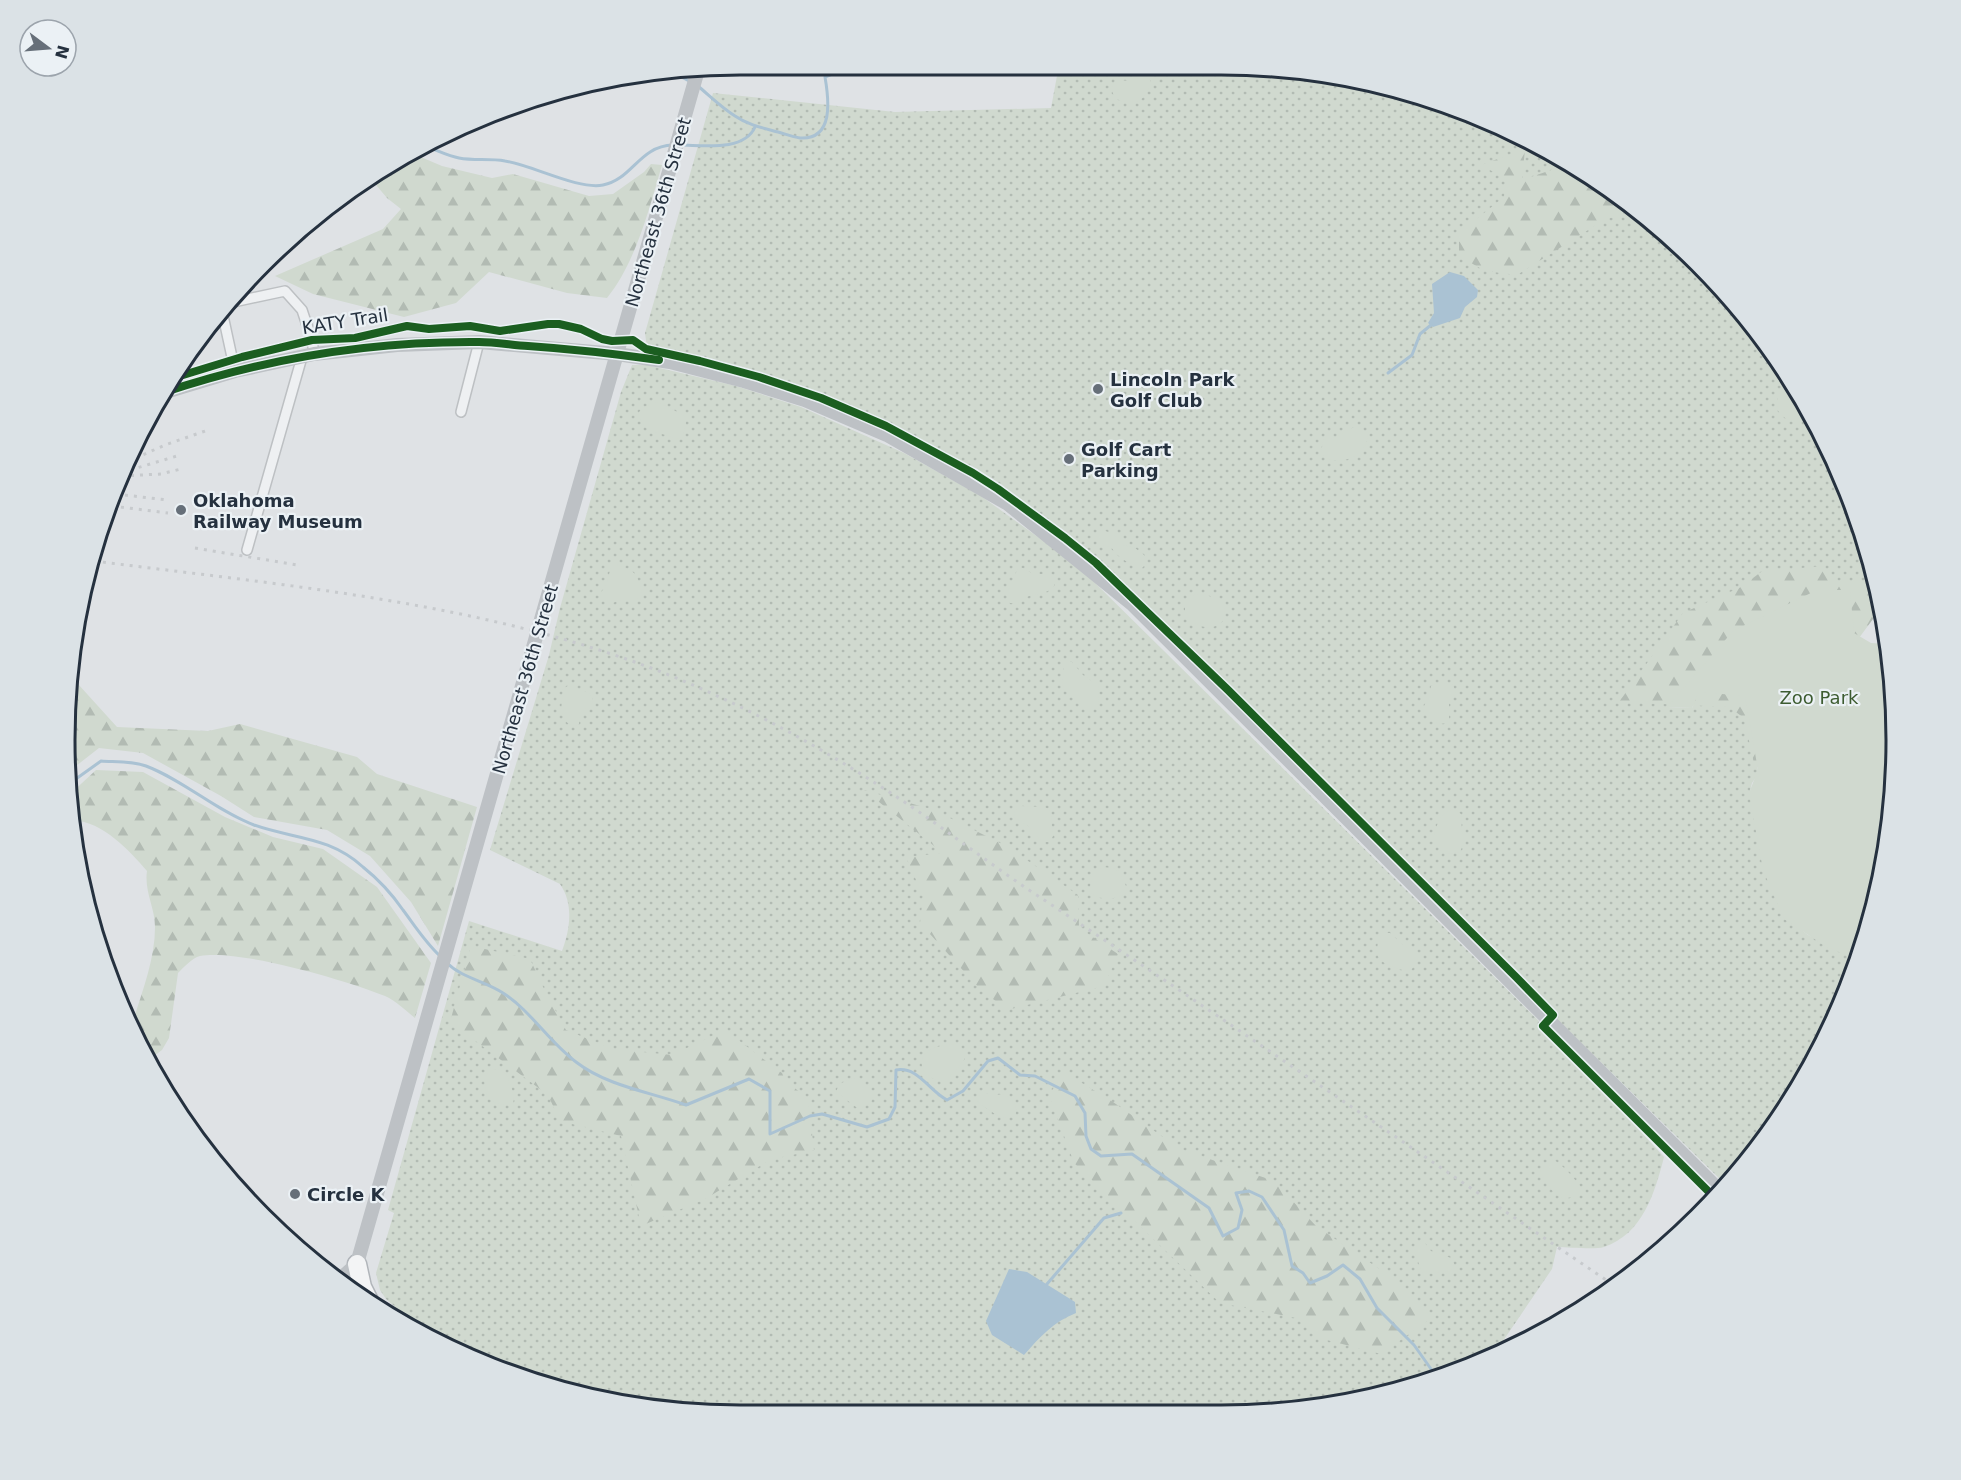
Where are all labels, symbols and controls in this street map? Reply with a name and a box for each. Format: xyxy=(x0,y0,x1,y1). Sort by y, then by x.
north arrow xyxy=(18,18,78,78)
text: N xyxy=(51,43,73,61)
street label: Northeast 36th Street xyxy=(621,115,695,309)
street label: KATY Trail xyxy=(300,304,390,338)
place label: Lincoln Park Golf Club xyxy=(1110,369,1235,411)
marker: Lincoln Park Golf Club xyxy=(1091,382,1105,396)
place label: Golf Cart Parking xyxy=(1081,439,1172,481)
marker: Golf Cart Parking xyxy=(1062,452,1076,466)
place label: Oklahoma Railway Museum xyxy=(193,490,363,532)
marker: Oklahoma Railway Museum xyxy=(174,503,188,517)
street label: Northeast 36th Street xyxy=(488,582,562,776)
park label: Zoo Park xyxy=(1780,687,1859,708)
place label: Circle K xyxy=(307,1184,386,1205)
marker: Circle K xyxy=(288,1187,302,1201)

